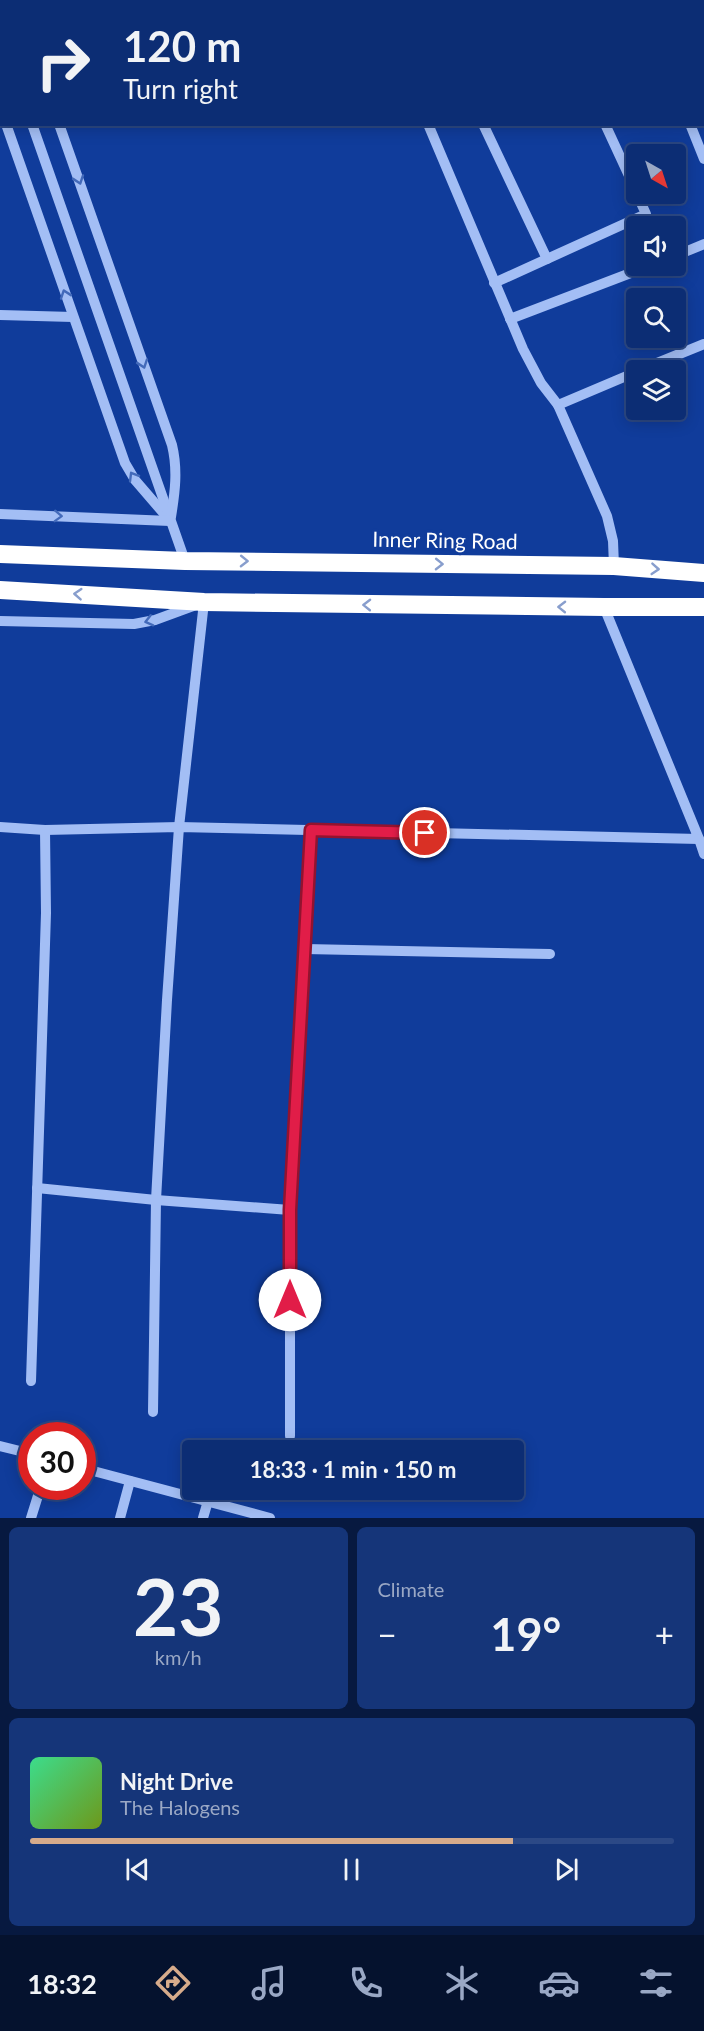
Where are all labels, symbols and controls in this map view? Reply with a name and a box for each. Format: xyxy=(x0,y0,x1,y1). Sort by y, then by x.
text: 120 m xyxy=(123,21,241,71)
icon: right xyxy=(24,24,102,102)
text: Turn right xyxy=(123,72,238,105)
north arrow xyxy=(626,144,686,204)
map controls xyxy=(626,144,686,420)
one-way arrow xyxy=(71,174,84,185)
button: sound xyxy=(626,216,686,276)
button: search xyxy=(626,288,686,348)
one-way arrow xyxy=(60,289,73,299)
one-way arrow xyxy=(136,358,149,369)
button: layers xyxy=(626,360,686,420)
one-way arrow xyxy=(129,472,140,482)
one-way arrow xyxy=(54,510,63,523)
street label: Inner Ring Road xyxy=(372,526,518,553)
one-way arrow xyxy=(239,555,248,568)
one-way arrow xyxy=(434,558,443,570)
one-way arrow xyxy=(650,562,659,575)
one-way arrow xyxy=(73,588,82,601)
one-way arrow xyxy=(362,599,371,611)
one-way arrow xyxy=(557,601,566,613)
one-way arrow xyxy=(144,613,154,626)
pin xyxy=(399,807,450,858)
icon: arrive xyxy=(408,816,441,849)
position arrow xyxy=(258,1268,322,1332)
speed limit sign: 30 xyxy=(18,1422,96,1500)
text: 18:33 · 1 min · 150 m xyxy=(250,1456,456,1483)
text: 23 xyxy=(133,1559,223,1653)
text: Climate xyxy=(378,1577,444,1601)
text: 19° xyxy=(490,1607,561,1661)
text: − xyxy=(378,1614,397,1654)
text: + xyxy=(655,1614,674,1654)
text: km/h xyxy=(155,1645,202,1669)
text: Night Drive xyxy=(120,1768,233,1795)
text: The Halogens xyxy=(120,1795,240,1819)
icon: previous xyxy=(121,1853,154,1886)
icon: pause xyxy=(335,1853,368,1886)
icon: next xyxy=(550,1853,583,1886)
icon: directions xyxy=(152,1962,194,2004)
icon: music xyxy=(248,1962,290,2004)
icon: phone xyxy=(345,1962,387,2004)
icon: climate xyxy=(441,1962,483,2004)
icon: car xyxy=(538,1962,580,2004)
icon: filters xyxy=(635,1962,677,2004)
text: 18:32 xyxy=(27,1967,97,2000)

